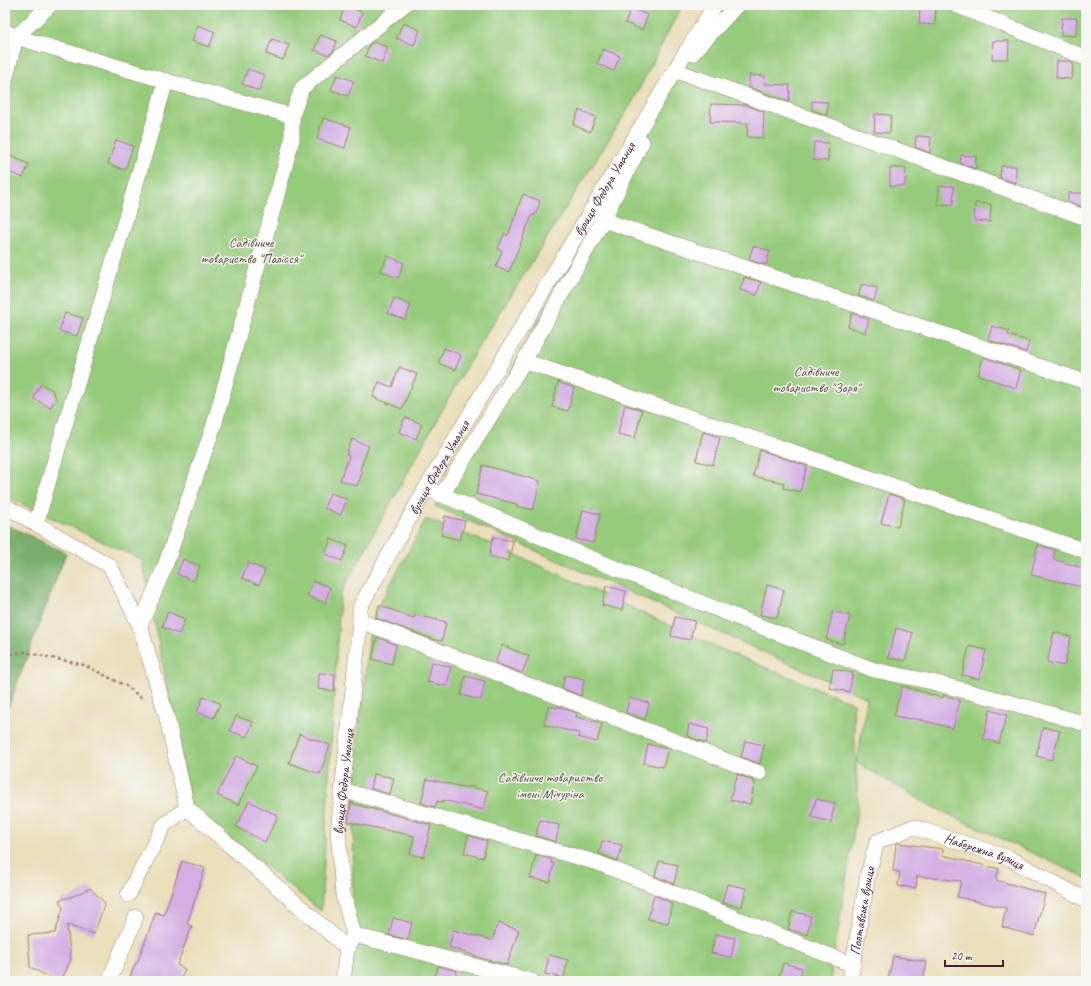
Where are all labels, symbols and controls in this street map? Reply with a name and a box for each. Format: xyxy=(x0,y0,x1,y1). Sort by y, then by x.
street label: вулиця Федора Уманця xyxy=(570,138,639,239)
park label: Садівниче товариство "Полісся" xyxy=(201,234,304,267)
park label: Садівниче товариство "Зоря" xyxy=(772,363,862,396)
street label: вулиця Федора Уманця xyxy=(405,416,474,517)
street label: вулиця Федора Уманця xyxy=(329,727,357,835)
park label: Садівниче товариство імені Мічуріна xyxy=(498,769,603,802)
street label: Набережна вулиця xyxy=(942,829,1028,874)
street label: Полтавська вулиця xyxy=(846,864,878,956)
scale bar xyxy=(945,942,1003,968)
text: 20 m xyxy=(951,948,973,964)

